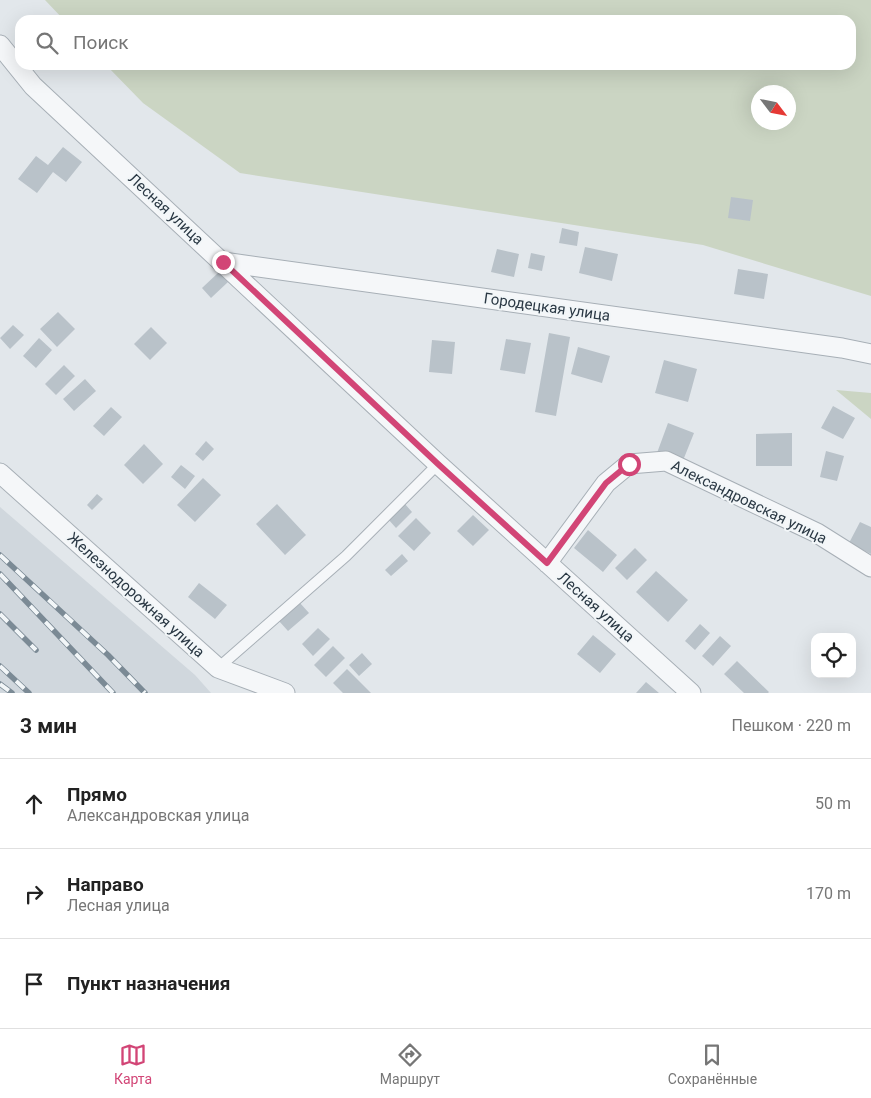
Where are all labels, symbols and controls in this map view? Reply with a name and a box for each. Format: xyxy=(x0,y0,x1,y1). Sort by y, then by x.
search box xyxy=(15,15,856,70)
icon: search xyxy=(33,29,61,57)
text: Поиск xyxy=(73,31,129,54)
north arrow xyxy=(751,85,796,130)
street label: Лесная улица xyxy=(125,170,207,248)
route end xyxy=(212,251,235,274)
street label: Городецкая улица xyxy=(483,289,611,325)
route start xyxy=(618,453,641,476)
street label: Александровская улица xyxy=(668,456,830,548)
street label: Железнодорожная улица xyxy=(64,529,208,661)
street label: Лесная улица xyxy=(554,568,638,646)
map controls xyxy=(811,633,856,678)
button: locate xyxy=(811,633,856,678)
text: 3 мин xyxy=(20,714,77,738)
text: Пешком · 220 m xyxy=(732,716,851,735)
text: Прямо xyxy=(67,783,127,806)
icon: ahead xyxy=(20,790,48,818)
text: 50 m xyxy=(815,794,851,813)
text: Александровская улица xyxy=(67,806,249,825)
text: Направо xyxy=(67,873,144,896)
icon: right xyxy=(20,880,48,908)
text: 170 m xyxy=(806,884,851,903)
text: Лесная улица xyxy=(67,896,170,915)
icon: arrive xyxy=(20,970,48,998)
text: Пункт назначения xyxy=(67,972,230,995)
tab: Карта xyxy=(114,1041,152,1087)
tab: Маршрут xyxy=(380,1041,440,1087)
tab: Сохранённые xyxy=(668,1041,757,1087)

